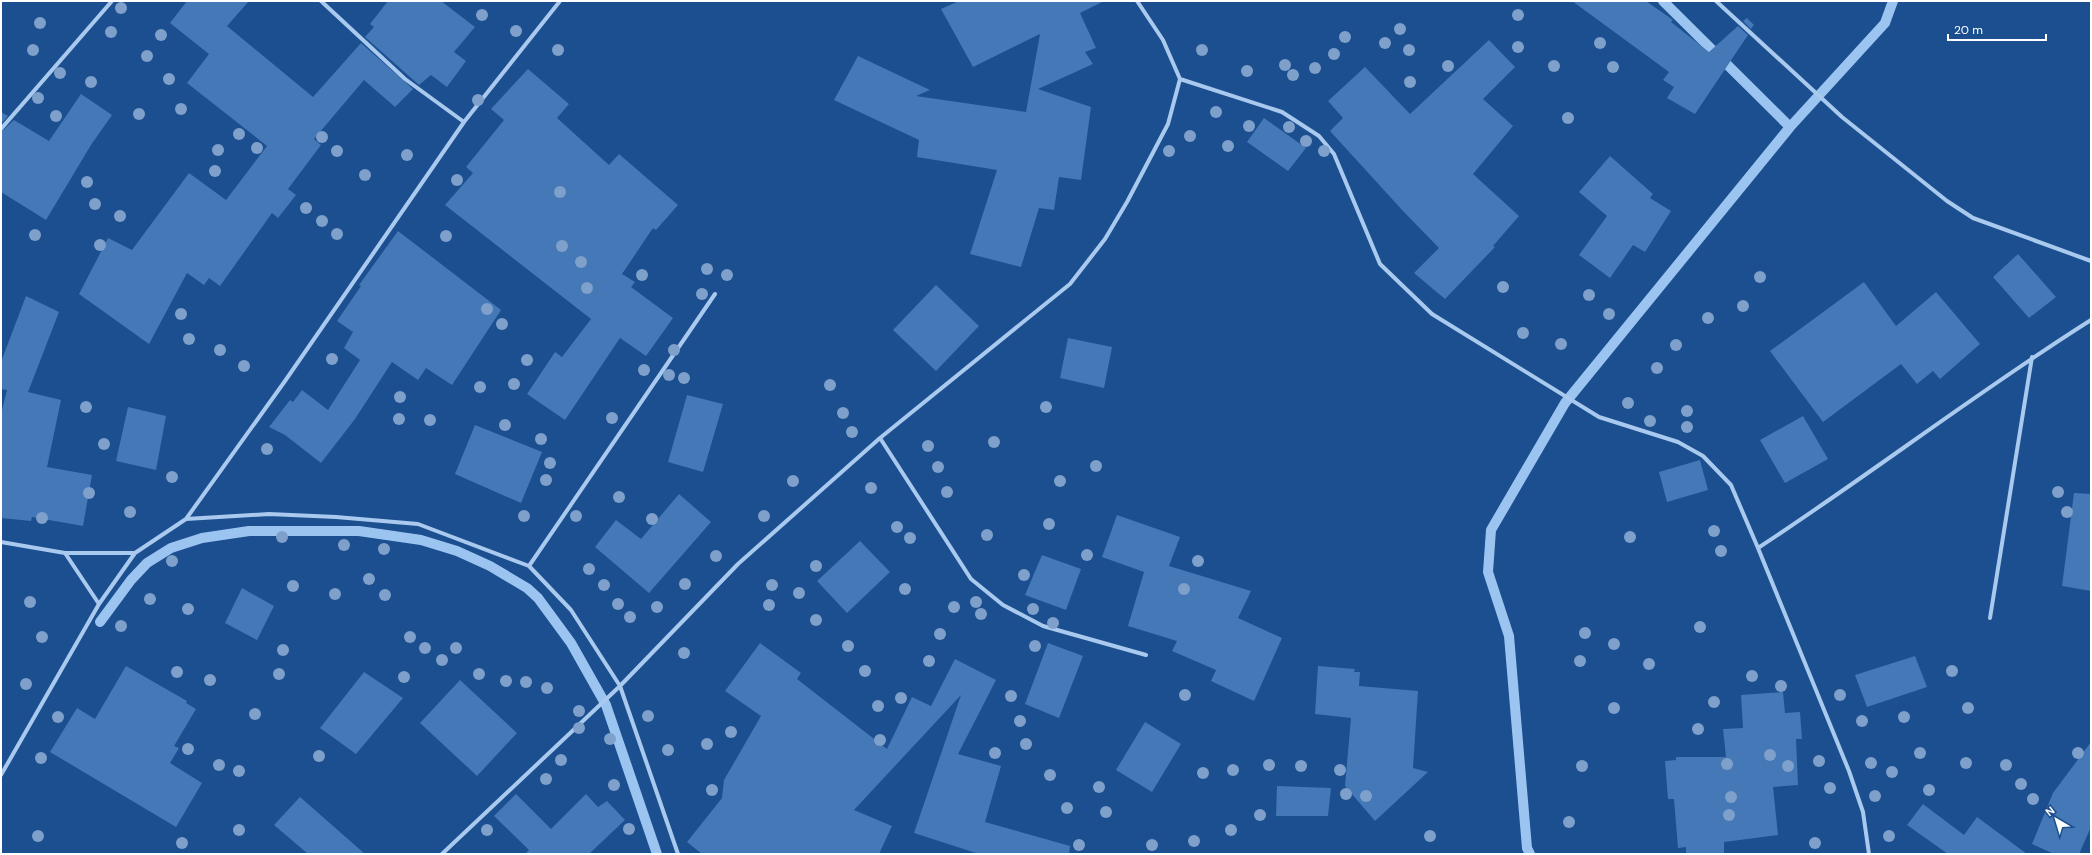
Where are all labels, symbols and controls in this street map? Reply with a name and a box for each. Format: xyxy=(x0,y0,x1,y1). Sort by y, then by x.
scale bar xyxy=(1948,16,2046,42)
text: 20 m xyxy=(1954,22,1983,38)
north arrow xyxy=(2036,799,2076,839)
text: N xyxy=(2042,803,2057,819)

